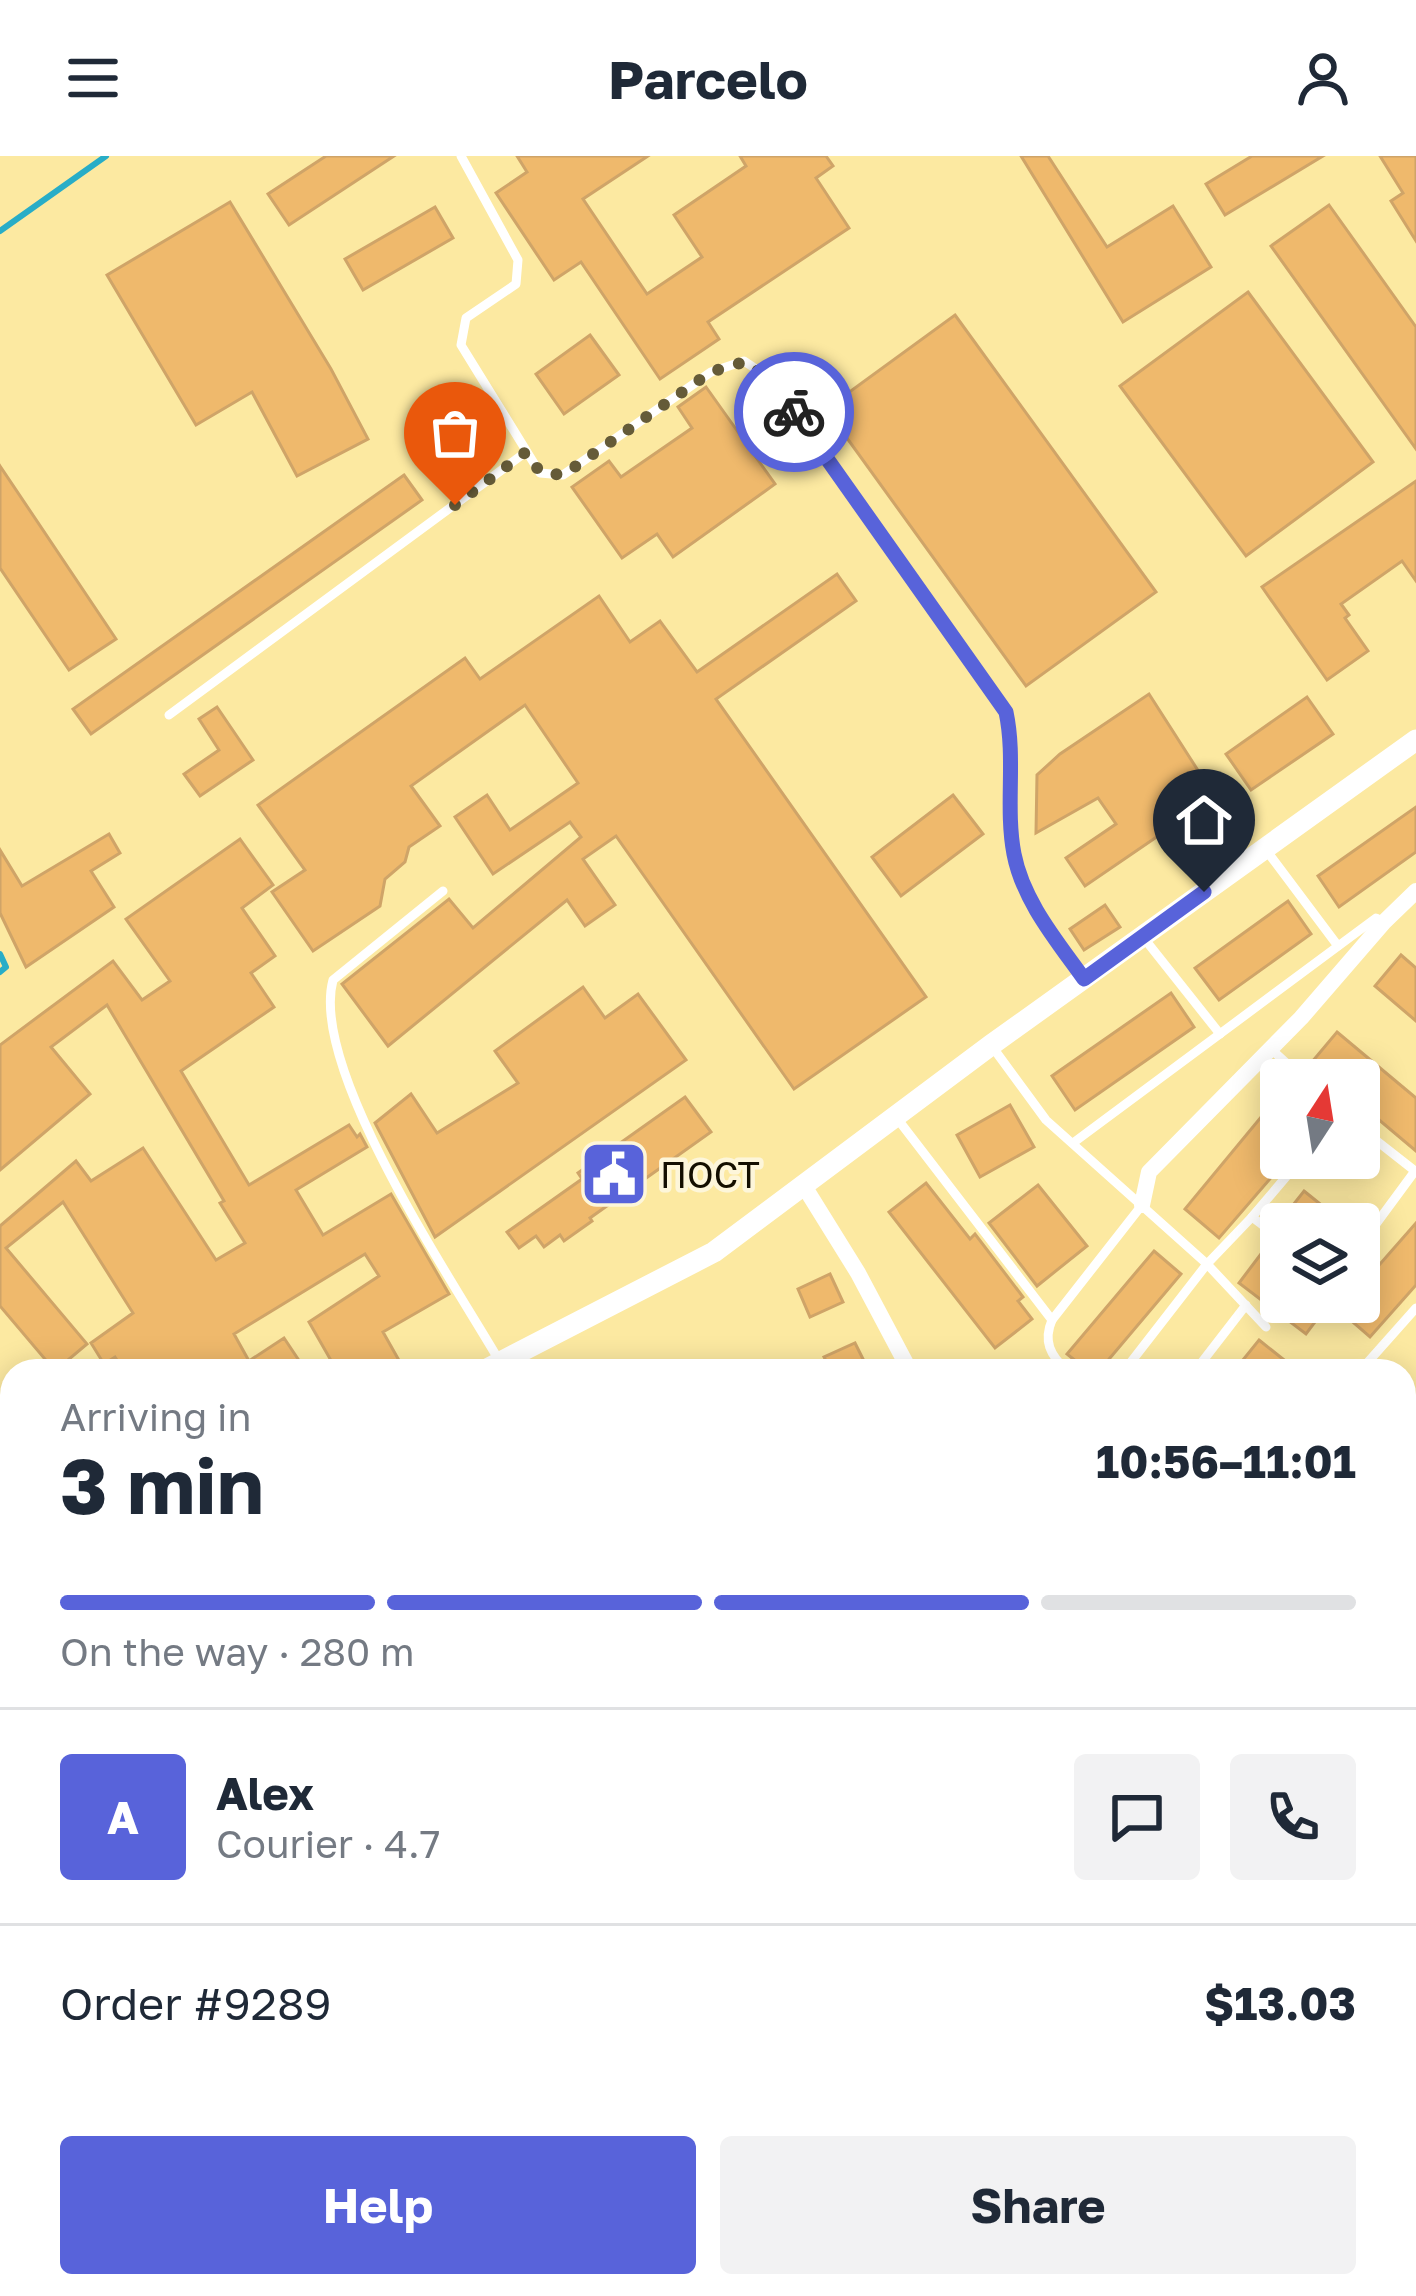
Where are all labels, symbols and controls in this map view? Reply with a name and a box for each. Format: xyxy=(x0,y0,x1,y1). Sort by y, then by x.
icon: menu xyxy=(60,45,126,111)
icon: person xyxy=(1290,45,1356,111)
text: Parcelo xyxy=(608,46,808,111)
courier xyxy=(734,352,854,472)
icon: bike xyxy=(761,379,827,445)
pin xyxy=(404,382,506,505)
icon: bag xyxy=(422,400,488,466)
pin xyxy=(1153,769,1255,892)
icon: home xyxy=(1171,787,1237,853)
north arrow xyxy=(1260,1059,1380,1179)
map controls xyxy=(1260,1059,1380,1323)
public building icon: ПОСТ xyxy=(579,1139,649,1209)
place label: ПОСТ xyxy=(660,1153,760,1196)
button: layers xyxy=(1260,1203,1380,1323)
text: Arriving in xyxy=(60,1393,251,1440)
text: 10:56–11:01 xyxy=(1096,1434,1356,1488)
text: 3 min xyxy=(60,1438,264,1531)
text: On the way · 280 m xyxy=(60,1628,415,1675)
button: chat xyxy=(1074,1754,1200,1880)
button: phone xyxy=(1230,1754,1356,1880)
text: Alex xyxy=(216,1766,314,1820)
text: A xyxy=(107,1790,139,1844)
text: Courier · 4.7 xyxy=(216,1820,440,1867)
text: Order #9289 xyxy=(60,1976,332,2030)
text: $13.03 xyxy=(1204,1976,1356,2030)
button: Help xyxy=(60,2136,696,2274)
button: Share xyxy=(720,2136,1356,2274)

